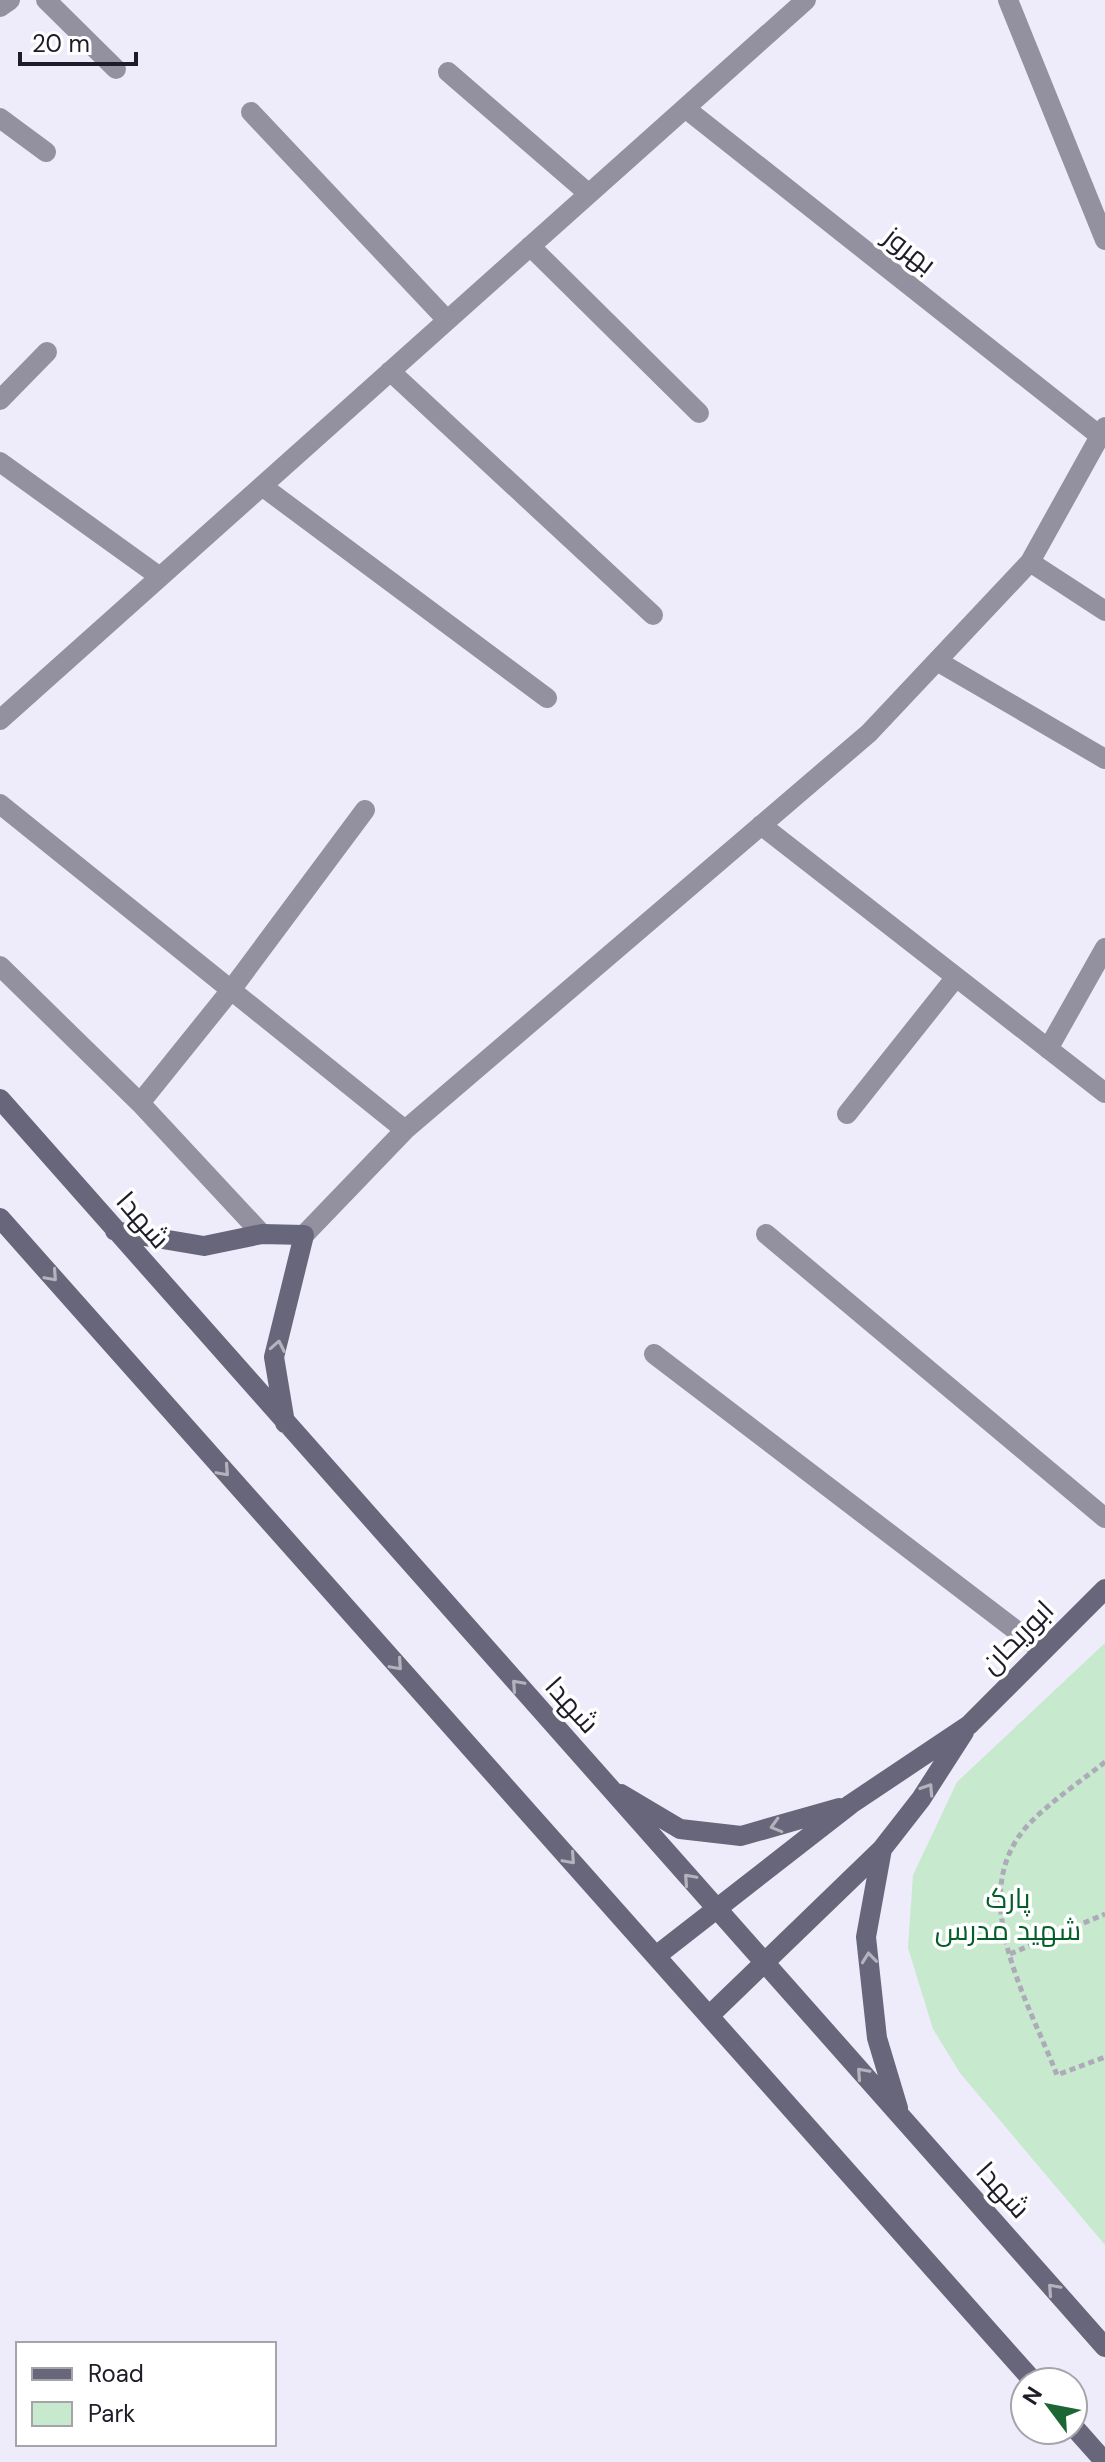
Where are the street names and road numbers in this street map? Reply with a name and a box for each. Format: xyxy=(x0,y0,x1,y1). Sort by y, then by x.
street label: بهروز xyxy=(875,217,944,282)
street label: شهدا xyxy=(108,1184,178,1256)
street label: ابوریحان xyxy=(972,1592,1062,1682)
street label: شهدا xyxy=(537,1669,607,1741)
street label: شهدا xyxy=(968,2154,1038,2226)

